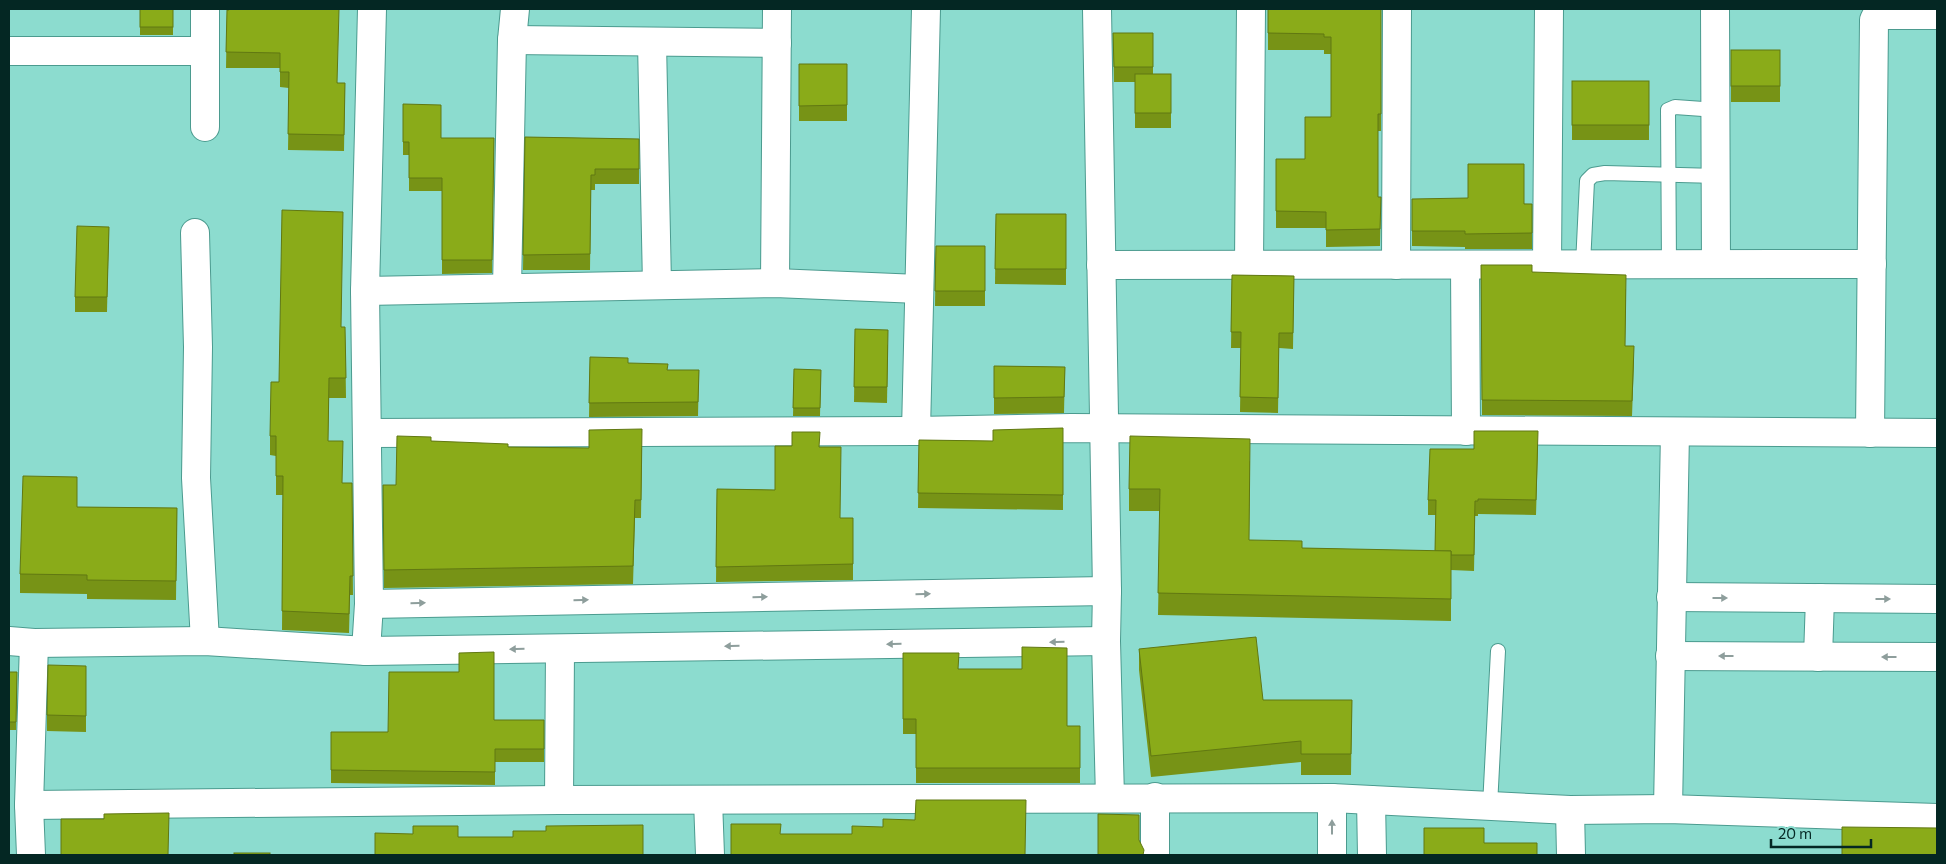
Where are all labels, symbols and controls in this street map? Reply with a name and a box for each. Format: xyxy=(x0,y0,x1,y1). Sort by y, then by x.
one-way arrow xyxy=(915,590,931,598)
one-way arrow xyxy=(753,593,769,601)
one-way arrow xyxy=(1712,594,1728,602)
one-way arrow xyxy=(1875,595,1891,603)
one-way arrow xyxy=(573,596,589,604)
one-way arrow xyxy=(410,599,426,607)
one-way arrow xyxy=(1049,638,1065,646)
one-way arrow xyxy=(886,640,902,648)
one-way arrow xyxy=(724,642,740,650)
one-way arrow xyxy=(509,645,525,653)
one-way arrow xyxy=(1718,652,1734,660)
one-way arrow xyxy=(1880,653,1896,661)
scale bar xyxy=(1771,816,1871,848)
one-way arrow xyxy=(1328,818,1336,834)
text: 20 m xyxy=(1778,824,1812,842)

